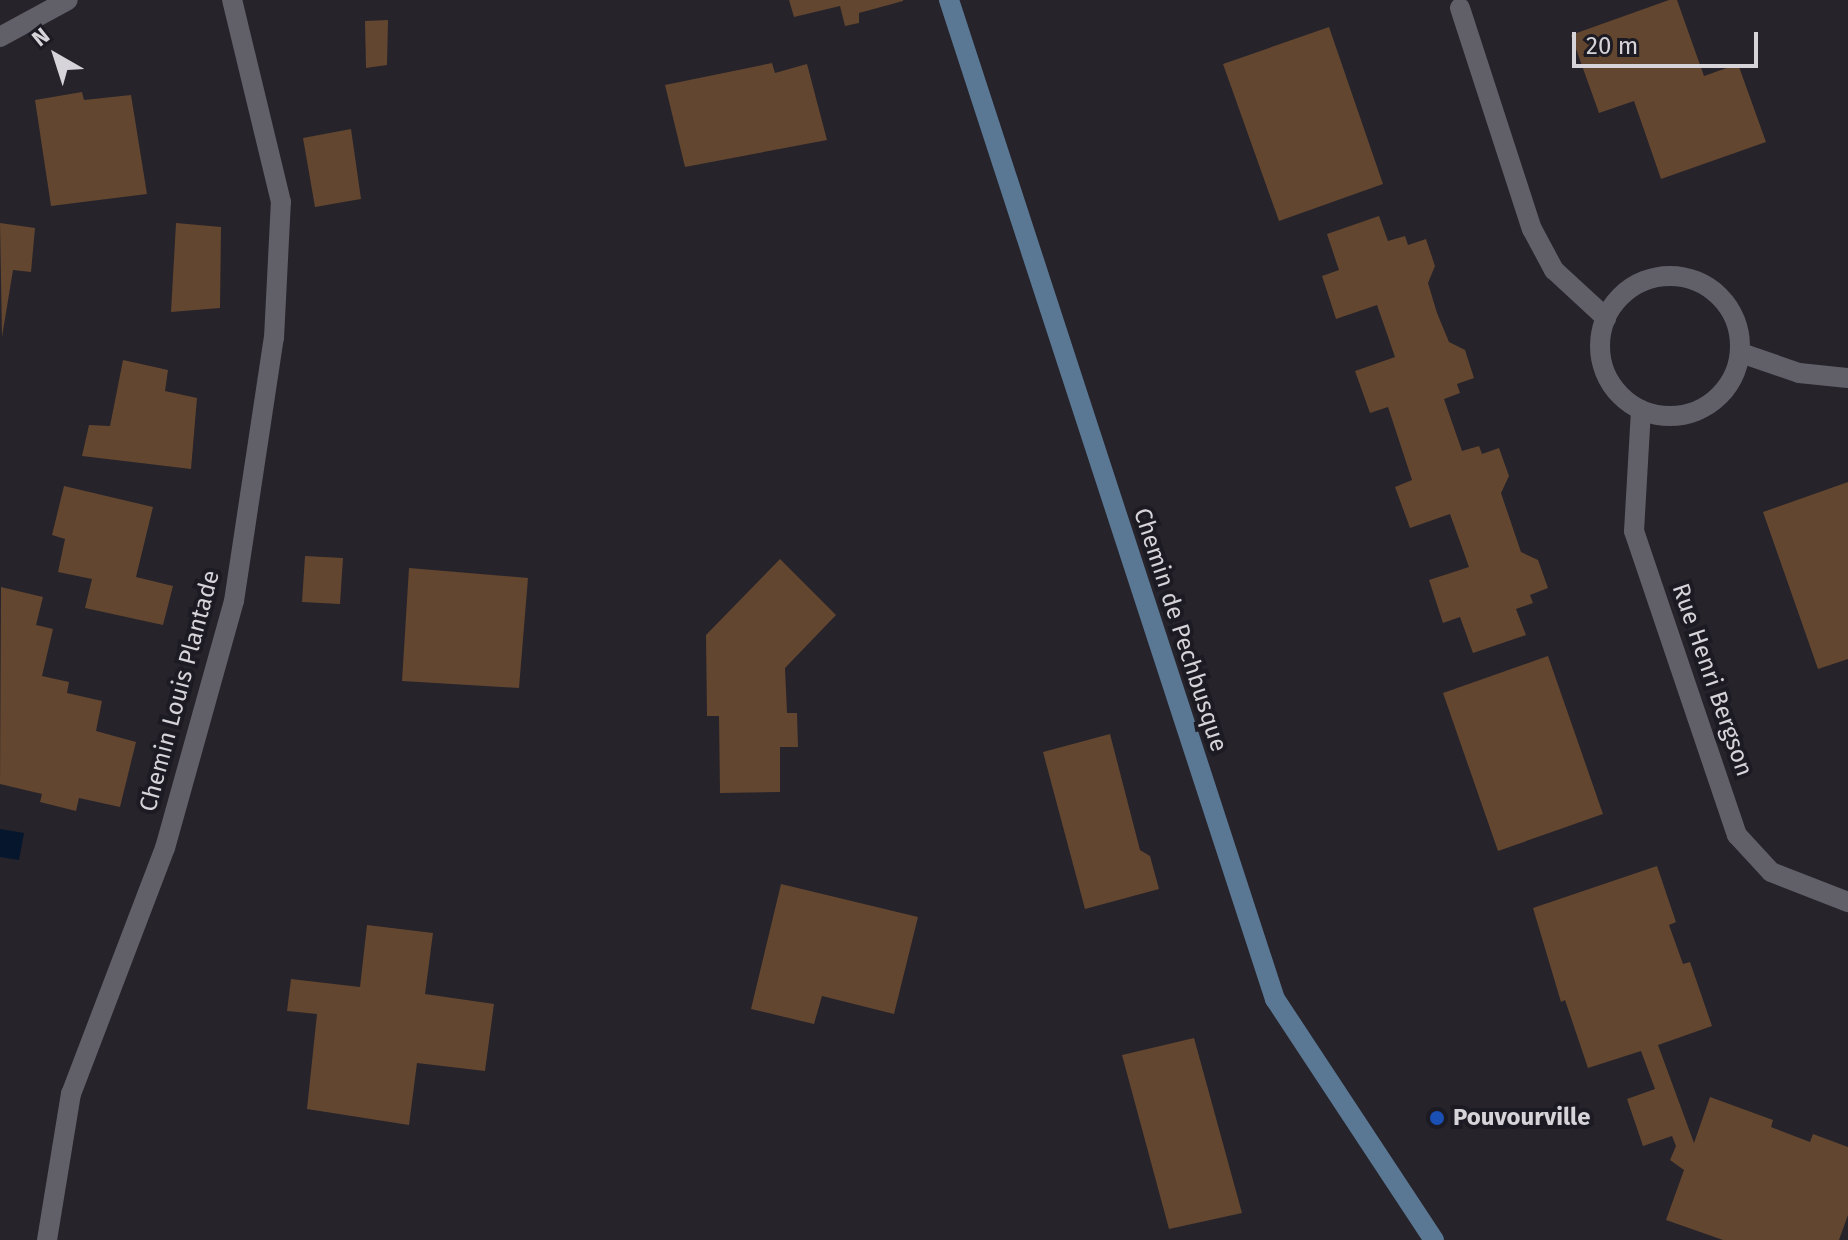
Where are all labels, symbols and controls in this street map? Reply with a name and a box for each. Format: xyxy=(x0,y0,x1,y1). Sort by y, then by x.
north arrow xyxy=(16,16,96,96)
scale bar xyxy=(1576,16,1762,66)
text: N xyxy=(26,22,55,52)
text: 20 m xyxy=(1586,32,1638,60)
street label: Chemin de Pechbusque xyxy=(1127,504,1233,756)
street label: Chemin Louis Plantade xyxy=(134,567,226,815)
street label: Rue Henri Bergson xyxy=(1666,580,1758,780)
place label: Pouvourville xyxy=(1453,1104,1590,1132)
marker: Pouvourville xyxy=(1428,1109,1446,1127)

